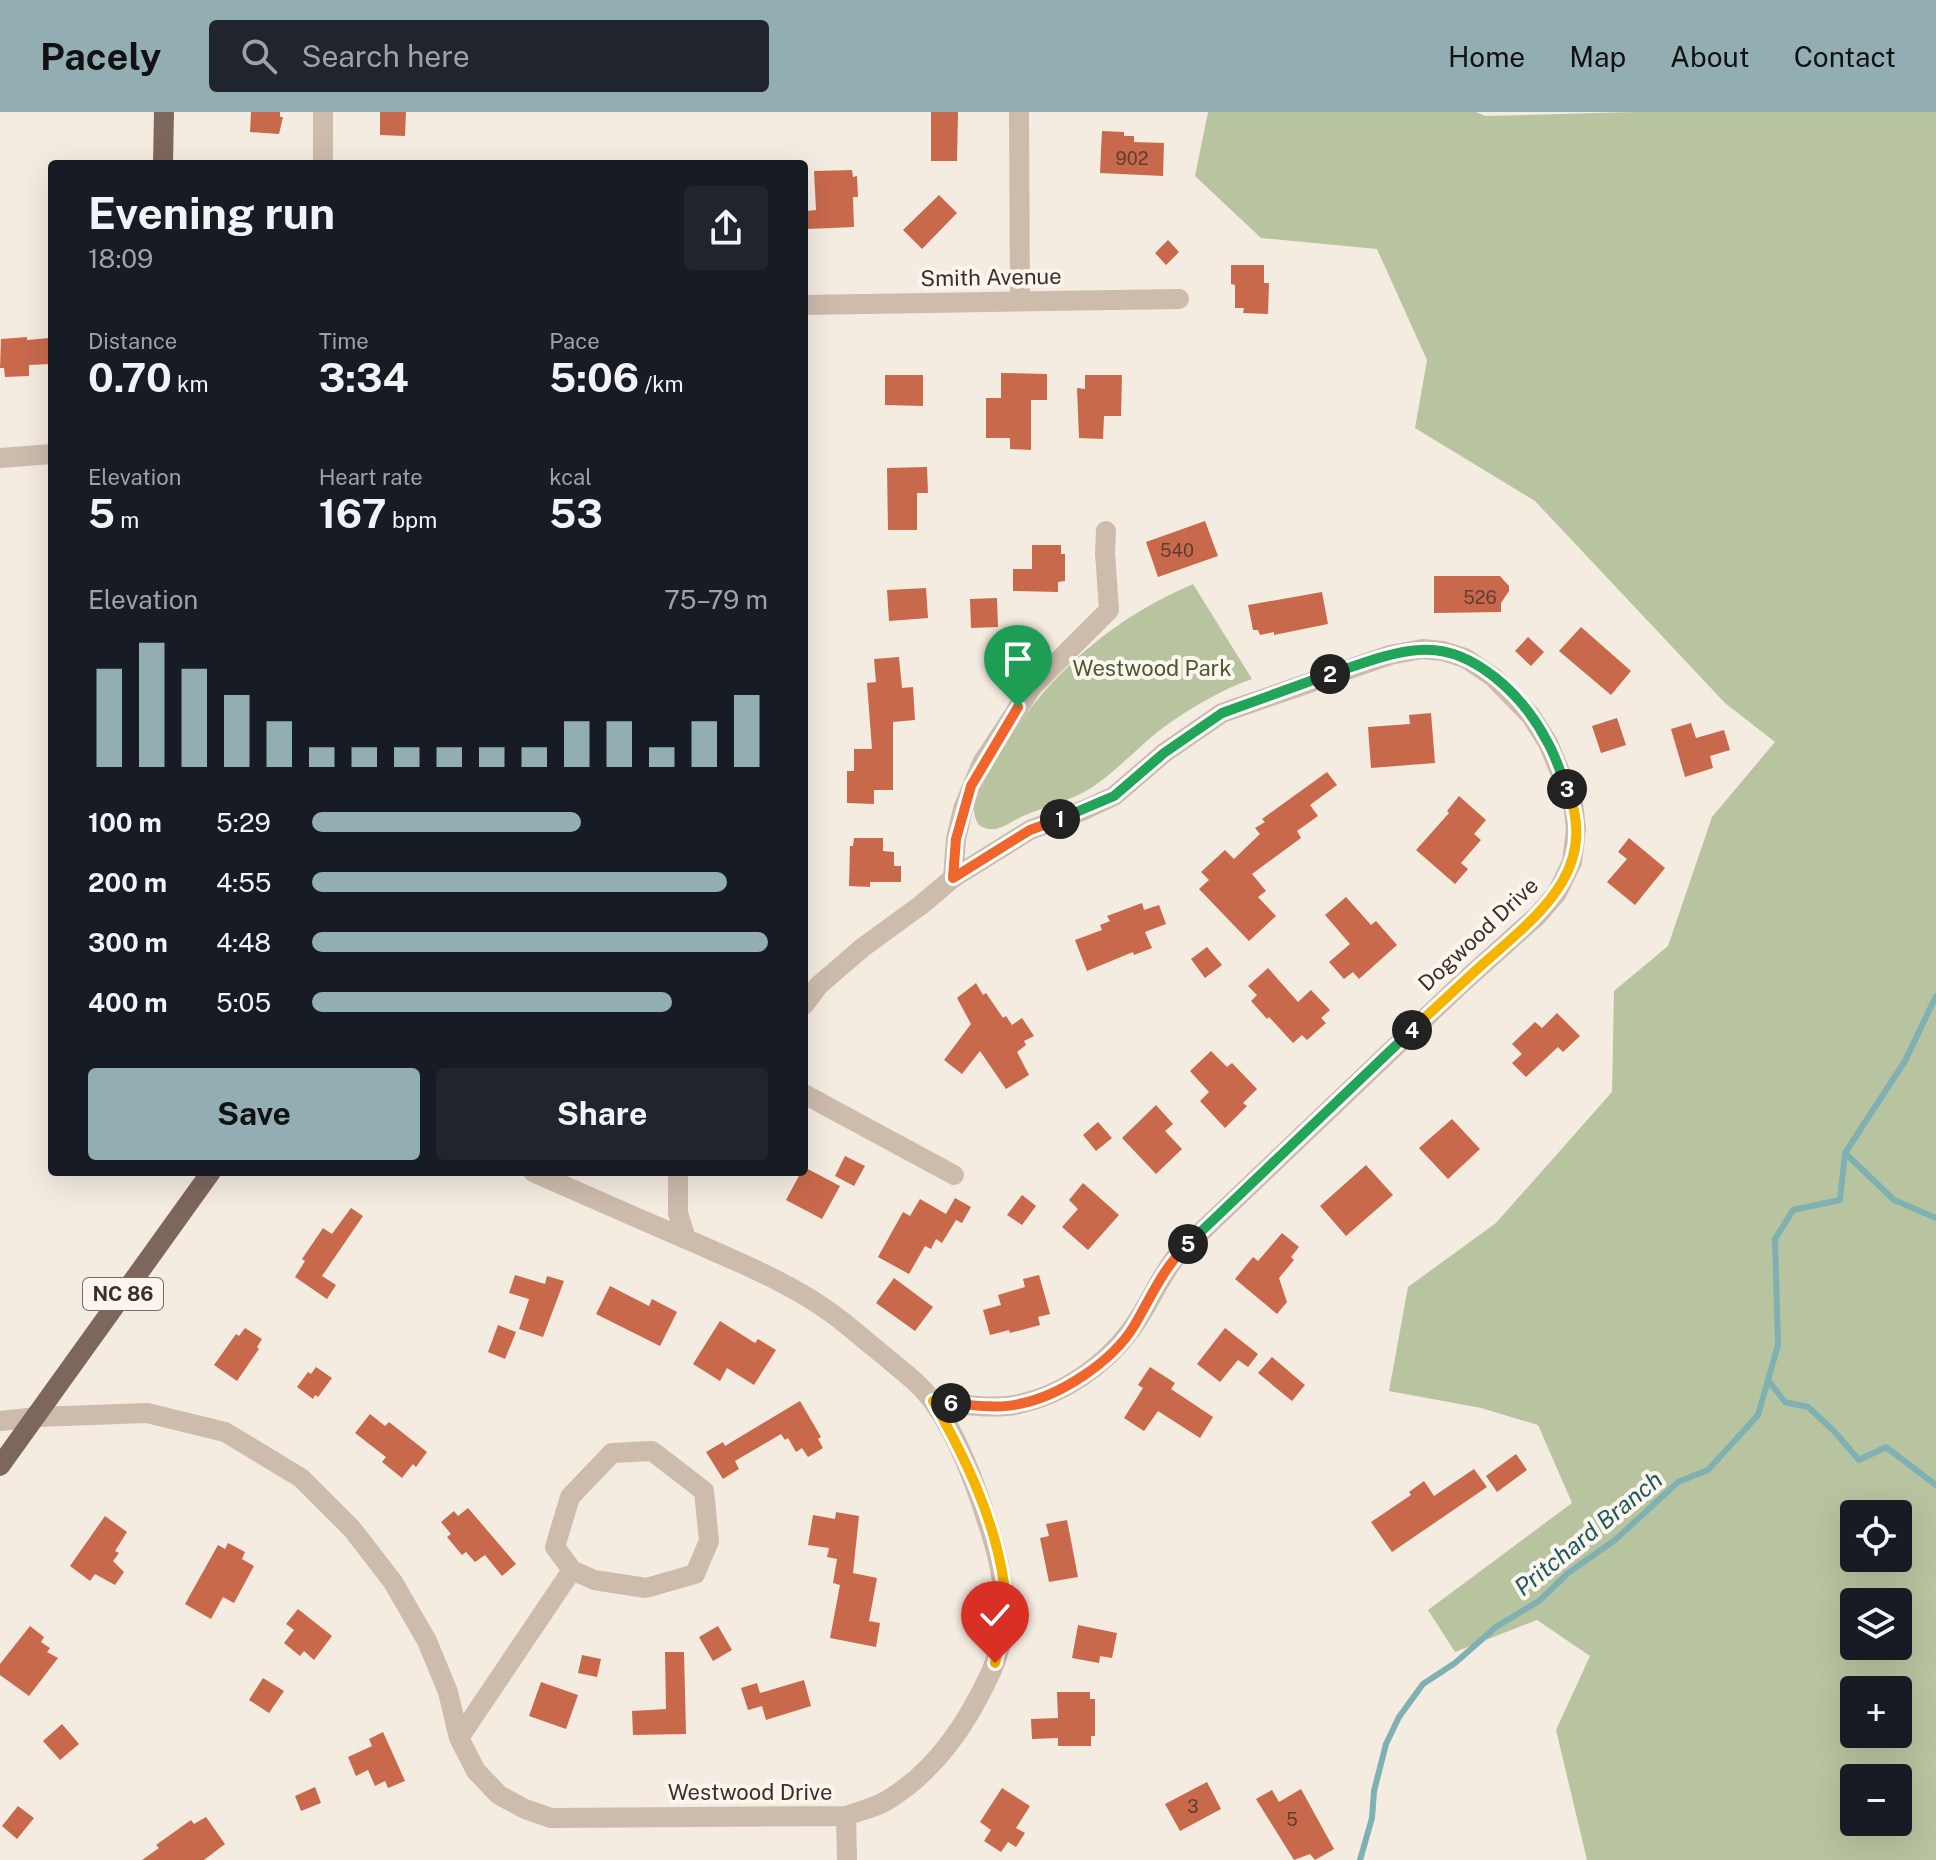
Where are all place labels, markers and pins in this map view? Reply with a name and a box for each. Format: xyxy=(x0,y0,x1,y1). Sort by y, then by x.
pin xyxy=(984,625,1052,707)
pin: 2 xyxy=(1310,654,1350,694)
pin: 3 xyxy=(1547,769,1587,809)
pin: 1 xyxy=(1040,799,1080,839)
pin: 4 xyxy=(1392,1010,1432,1050)
pin: 5 xyxy=(1168,1224,1208,1264)
pin: 6 xyxy=(931,1383,971,1423)
pin xyxy=(961,1581,1029,1663)

